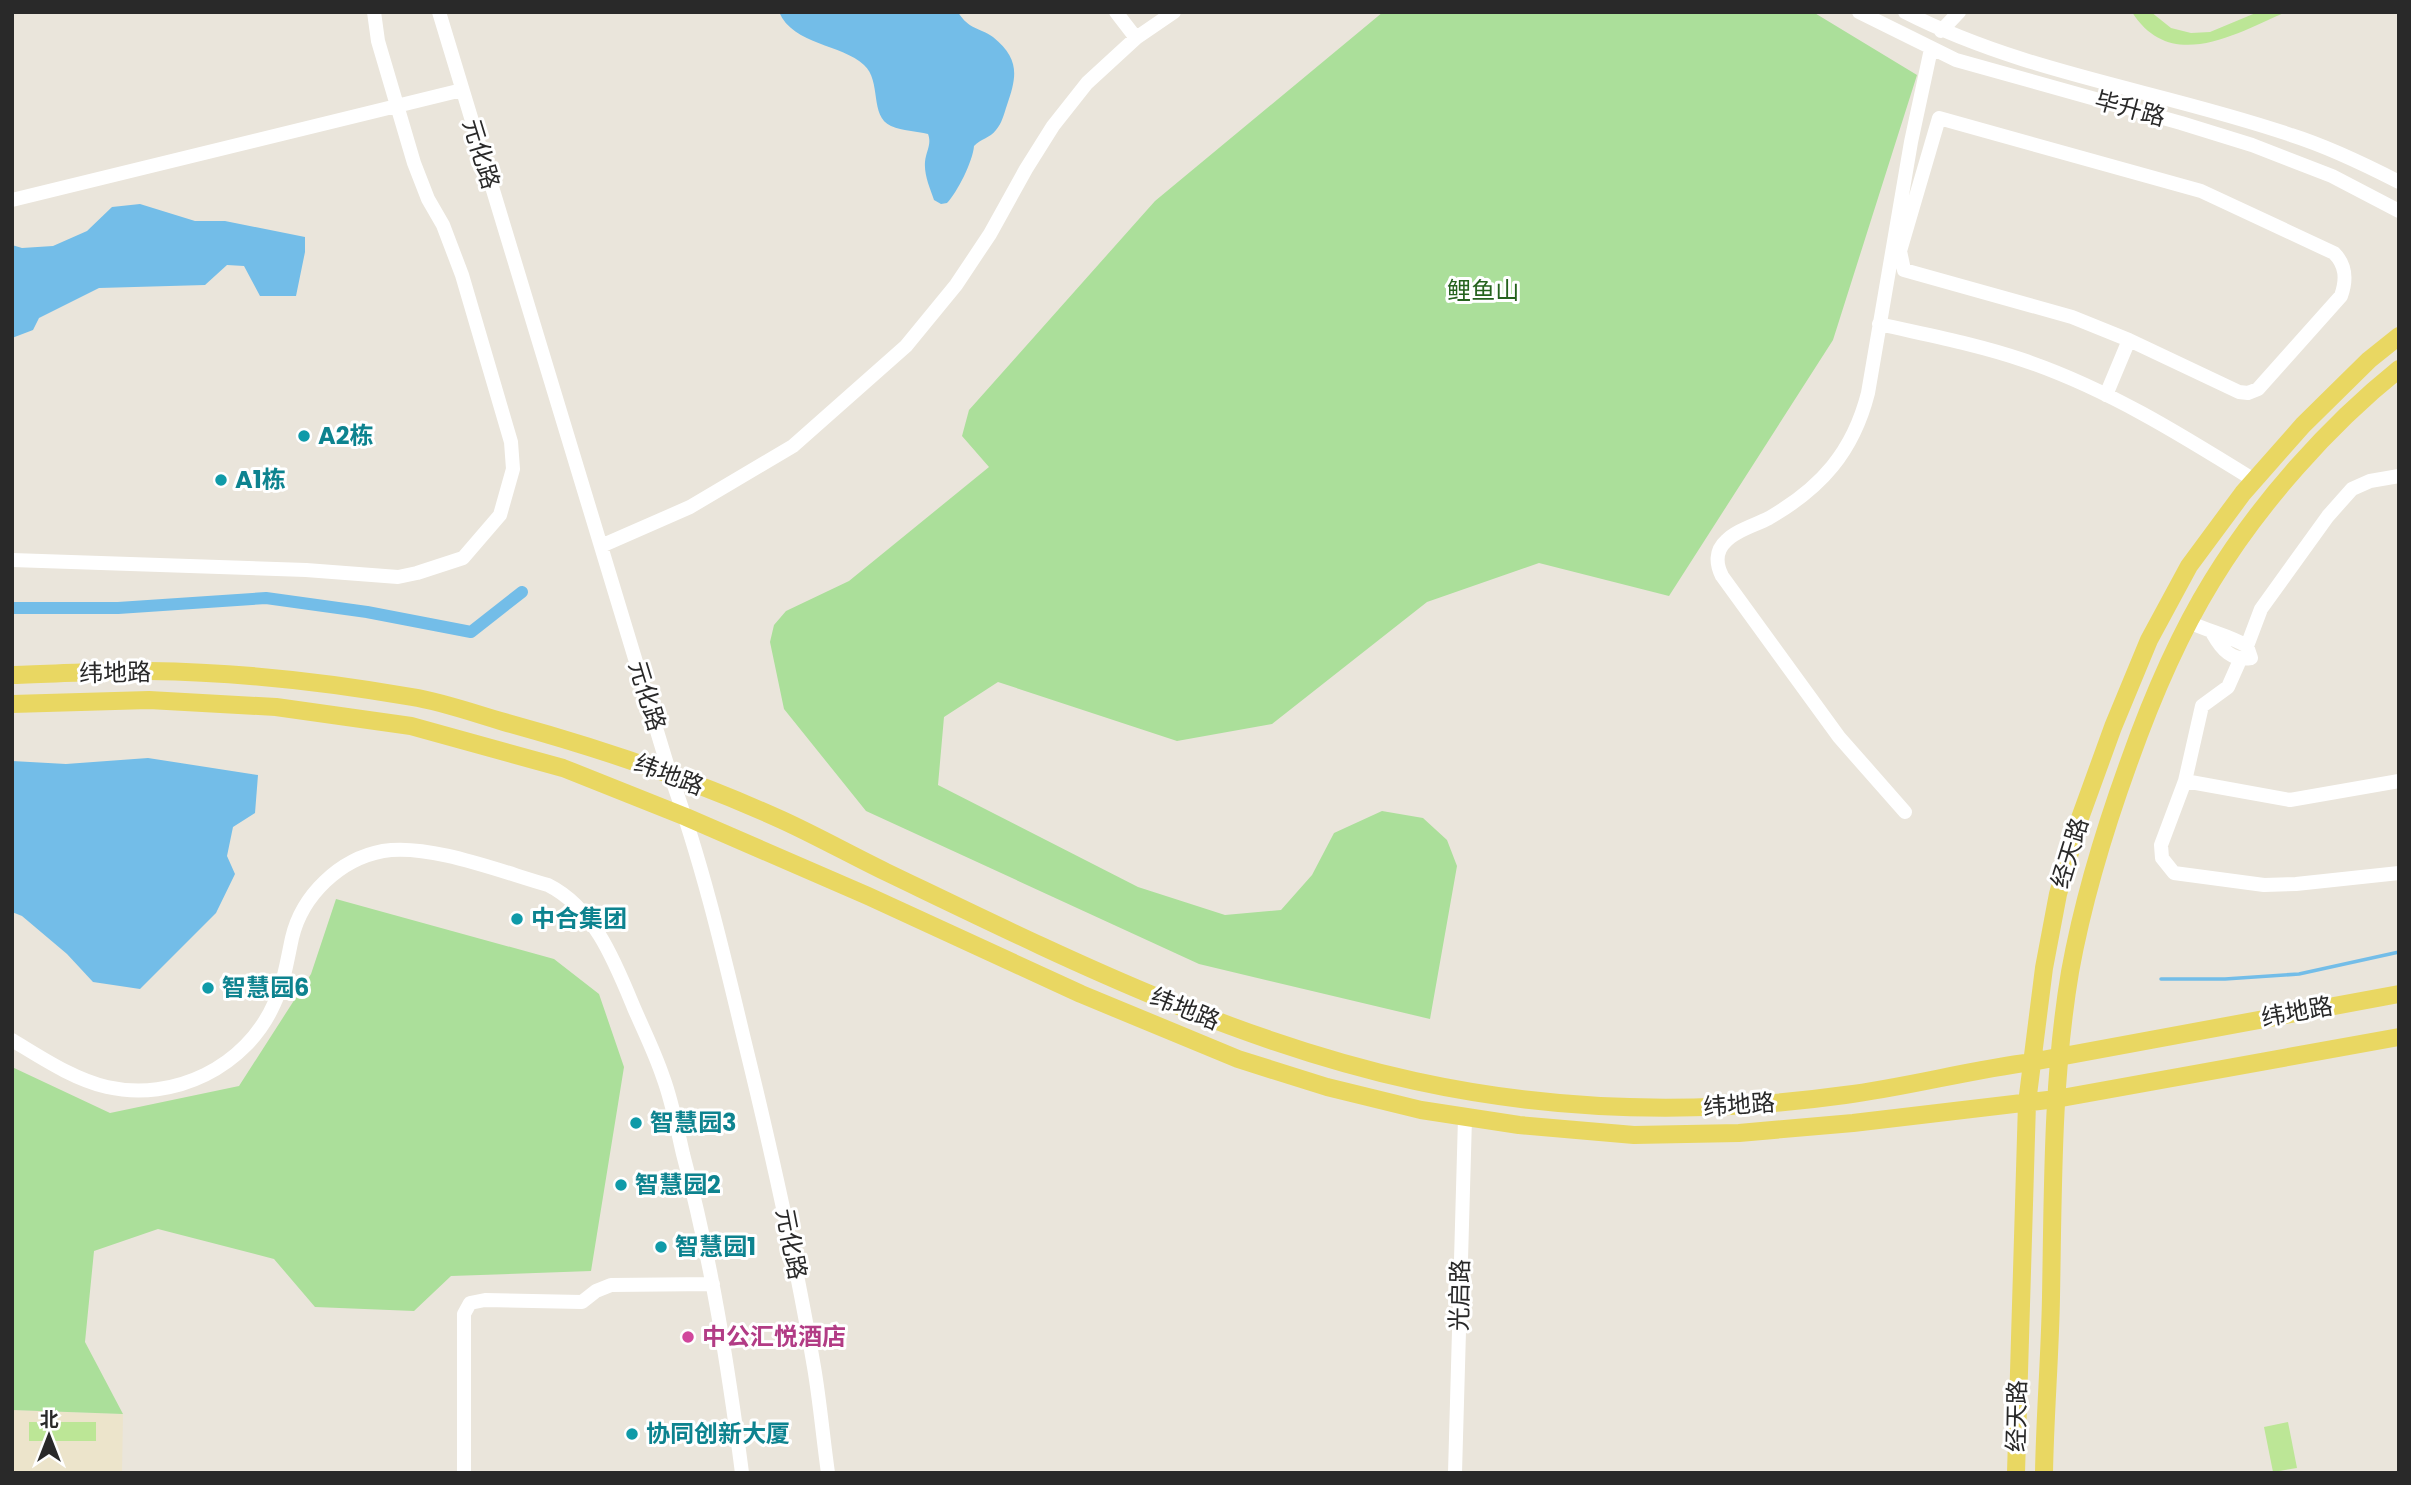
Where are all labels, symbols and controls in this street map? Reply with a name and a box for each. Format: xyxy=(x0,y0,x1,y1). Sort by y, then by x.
street label: 毕升路 xyxy=(2091,83,2169,134)
street label: 元化路 xyxy=(455,115,508,193)
park label: 鲤鱼山 xyxy=(1447,274,1519,307)
place label: A2栋 xyxy=(318,419,373,452)
marker: A2栋 xyxy=(296,428,312,444)
place label: A1栋 xyxy=(235,463,286,496)
marker: A1栋 xyxy=(213,472,229,488)
street label: 纬地路 xyxy=(79,655,151,690)
street label: 元化路 xyxy=(621,657,674,735)
street label: 纬地路 xyxy=(630,746,709,803)
street label: 经天路 xyxy=(2043,814,2096,892)
place label: 中合集团 xyxy=(531,902,627,935)
marker: 中合集团 xyxy=(509,911,525,927)
place label: 智慧园6 xyxy=(222,971,309,1004)
marker: 智慧园6 xyxy=(200,980,216,996)
street label: 纬地路 xyxy=(1146,980,1225,1037)
street label: 纬地路 xyxy=(2259,989,2335,1034)
street label: 纬地路 xyxy=(1702,1086,1776,1123)
place label: 智慧园3 xyxy=(650,1106,737,1139)
marker: 智慧园3 xyxy=(628,1115,644,1131)
place label: 智慧园2 xyxy=(635,1168,721,1201)
marker: 智慧园2 xyxy=(613,1177,629,1193)
street label: 元化路 xyxy=(768,1205,815,1282)
place label: 智慧园1 xyxy=(675,1230,756,1263)
marker: 智慧园1 xyxy=(653,1239,669,1255)
street label: 光启路 xyxy=(1442,1259,1477,1331)
place label: 中公汇悦酒店 xyxy=(702,1320,846,1353)
marker: 中公汇悦酒店 xyxy=(680,1329,696,1345)
street label: 经天路 xyxy=(1999,1380,2034,1452)
north arrow xyxy=(14,1401,84,1471)
text: 北 xyxy=(39,1406,59,1433)
place label: 协同创新大厦 xyxy=(646,1417,790,1450)
marker: 协同创新大厦 xyxy=(624,1426,640,1442)

